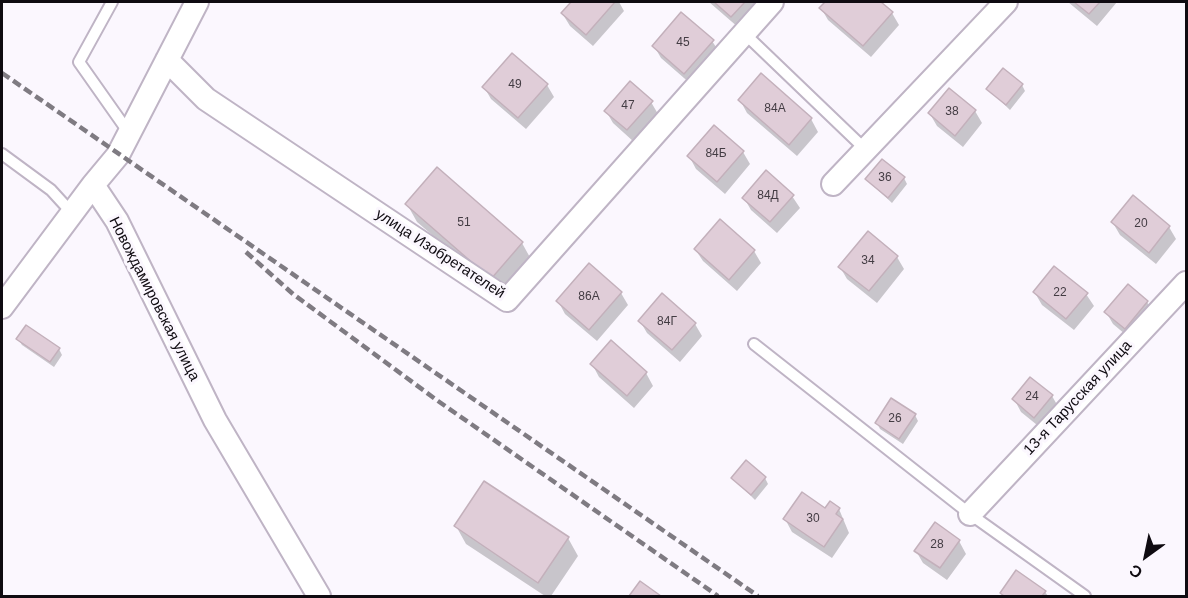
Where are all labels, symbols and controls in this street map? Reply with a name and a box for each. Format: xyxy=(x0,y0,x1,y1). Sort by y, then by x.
house number: 45 xyxy=(676,36,690,50)
house number: 49 xyxy=(508,78,522,92)
house number: 47 xyxy=(621,99,635,113)
house number: 84А xyxy=(764,102,786,116)
house number: 38 xyxy=(945,105,959,119)
house number: 84Б xyxy=(705,147,727,161)
house number: 36 xyxy=(878,171,892,185)
house number: 84Д xyxy=(757,189,779,203)
street label: улица Изобретателей xyxy=(372,205,508,303)
street label: Новождамировская улица xyxy=(105,214,203,384)
house number: 51 xyxy=(457,216,471,230)
house number: 20 xyxy=(1134,217,1148,231)
house number: 34 xyxy=(861,254,875,268)
house number: 22 xyxy=(1053,286,1067,300)
house number: 86А xyxy=(578,290,600,304)
house number: 84Г xyxy=(657,315,677,329)
street label: 13-я Тарусская улица xyxy=(1020,337,1136,459)
house number: 24 xyxy=(1025,390,1039,404)
house number: 26 xyxy=(888,412,902,426)
house number: 30 xyxy=(806,512,820,526)
north arrow xyxy=(1116,526,1176,586)
house number: 28 xyxy=(930,538,944,552)
text: С xyxy=(1126,561,1145,582)

